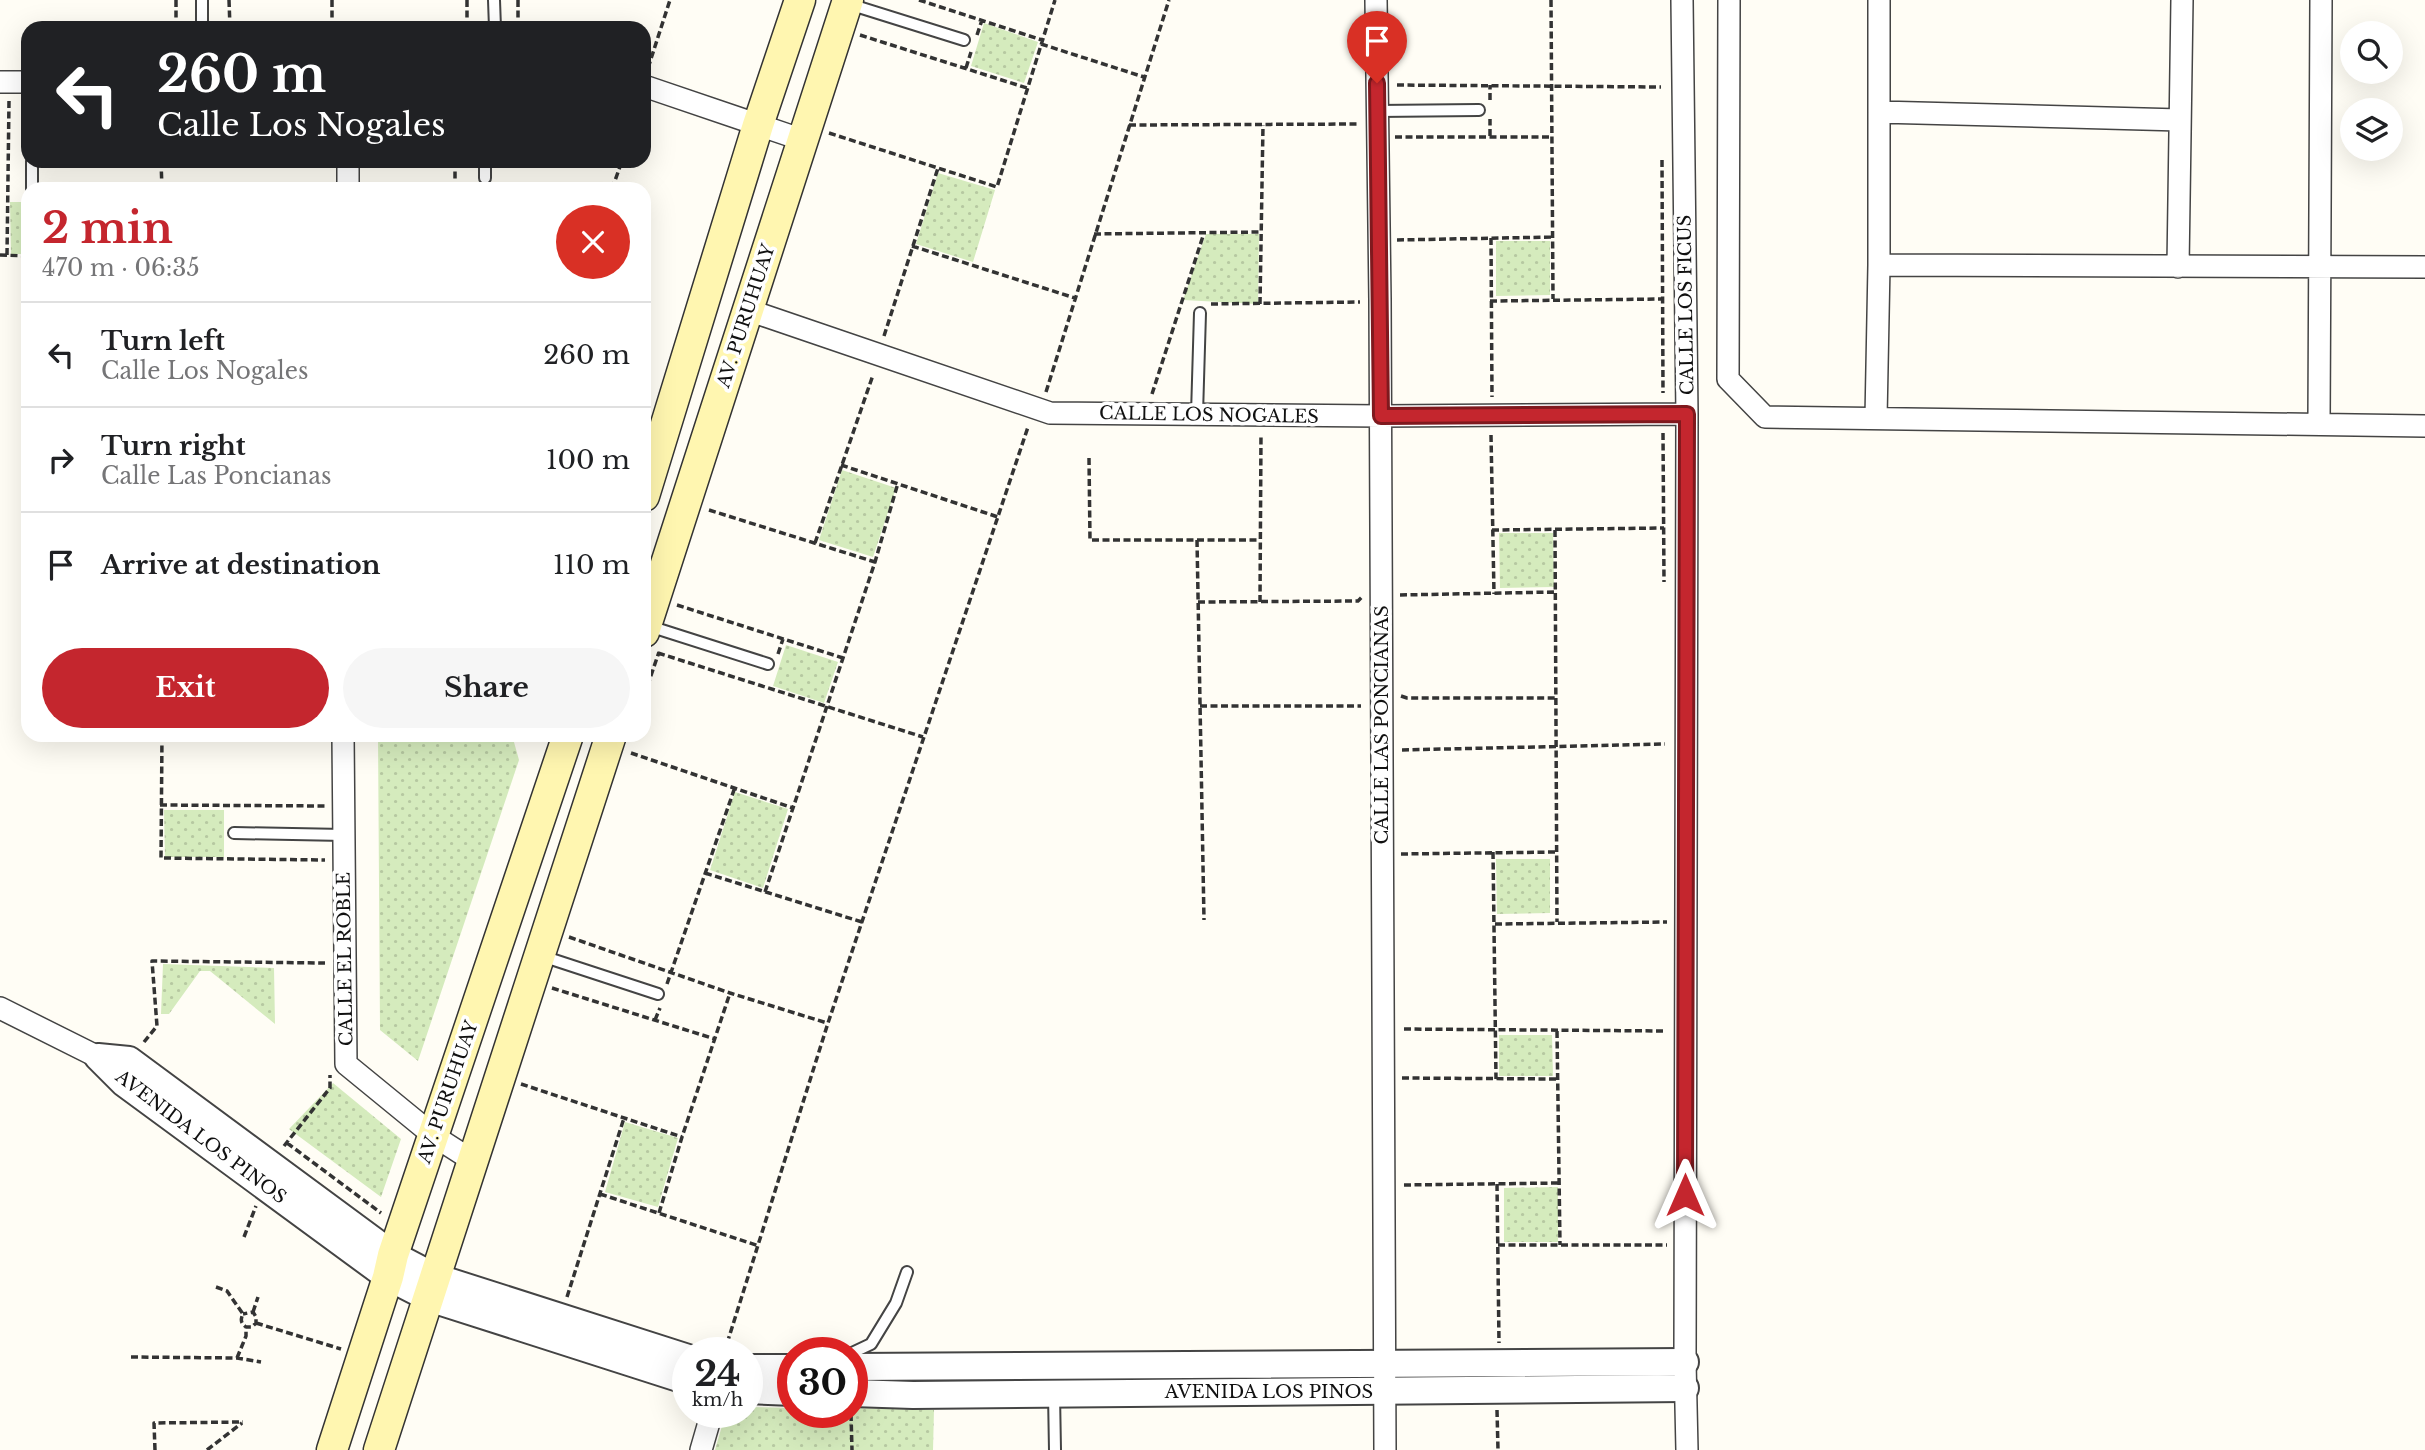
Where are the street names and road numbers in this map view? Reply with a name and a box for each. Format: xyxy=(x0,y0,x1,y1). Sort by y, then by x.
street label: CALLE LOS FICUS xyxy=(1673,215,1699,395)
street label: AV. PURUHUAY xyxy=(712,241,780,391)
street label: CALLE LOS NOGALES xyxy=(1099,402,1319,428)
street label: CALLE LAS PONCIANAS xyxy=(1371,605,1393,845)
street label: CALLE EL ROBLE xyxy=(332,872,358,1046)
street label: AV. PURUHUAY xyxy=(413,1017,483,1167)
street label: AVENIDA LOS PINOS xyxy=(110,1065,291,1208)
street label: AVENIDA LOS PINOS xyxy=(1164,1381,1373,1403)

